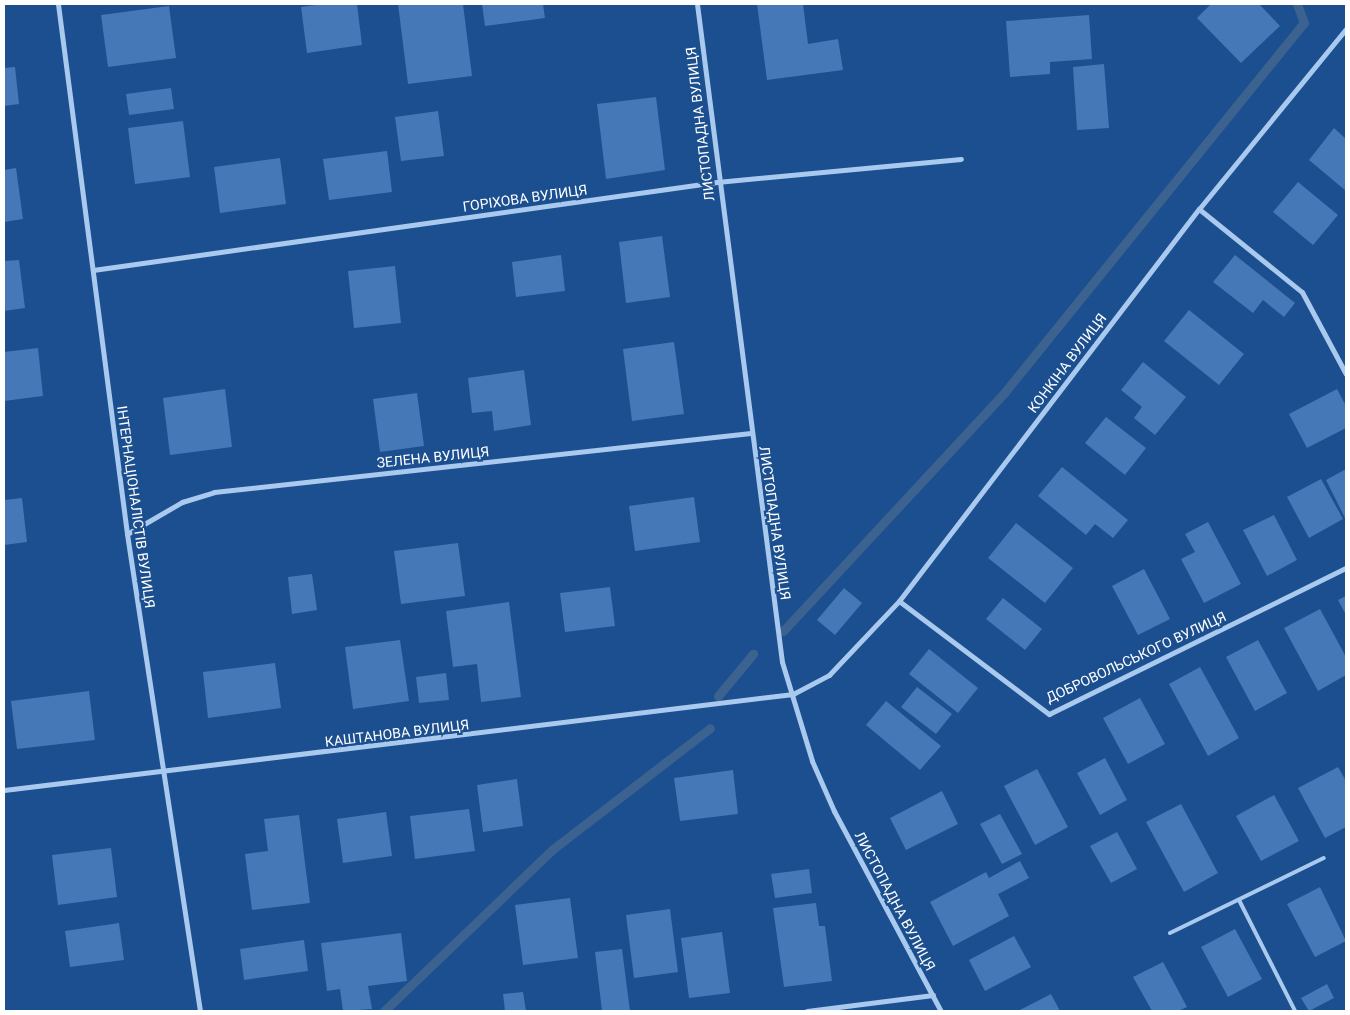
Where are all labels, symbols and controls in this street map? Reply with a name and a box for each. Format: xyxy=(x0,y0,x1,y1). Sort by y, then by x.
street label: ЛИСТОПАДНА ВУЛИЦЯ xyxy=(682,46,718,202)
street label: ГОРІХОВА ВУЛИЦЯ xyxy=(462,181,588,215)
street label: КОНКІНА ВУЛИЦЯ xyxy=(1024,310,1110,416)
street label: ІНТЕРНАЦІОНАЛІСТІВ ВУЛИЦЯ xyxy=(113,405,159,609)
street label: ЗЕЛЕНА ВУЛИЦЯ xyxy=(376,443,490,471)
street label: ЛИСТОПАДНА ВУЛИЦЯ xyxy=(756,445,794,601)
street label: ДОБРОВОЛЬСЬКОГО ВУЛИЦЯ xyxy=(1043,608,1229,706)
street label: КАШТАНОВА ВУЛИЦЯ xyxy=(324,716,470,750)
street label: ЛИСТОПАДНА ВУЛИЦЯ xyxy=(851,829,939,973)

